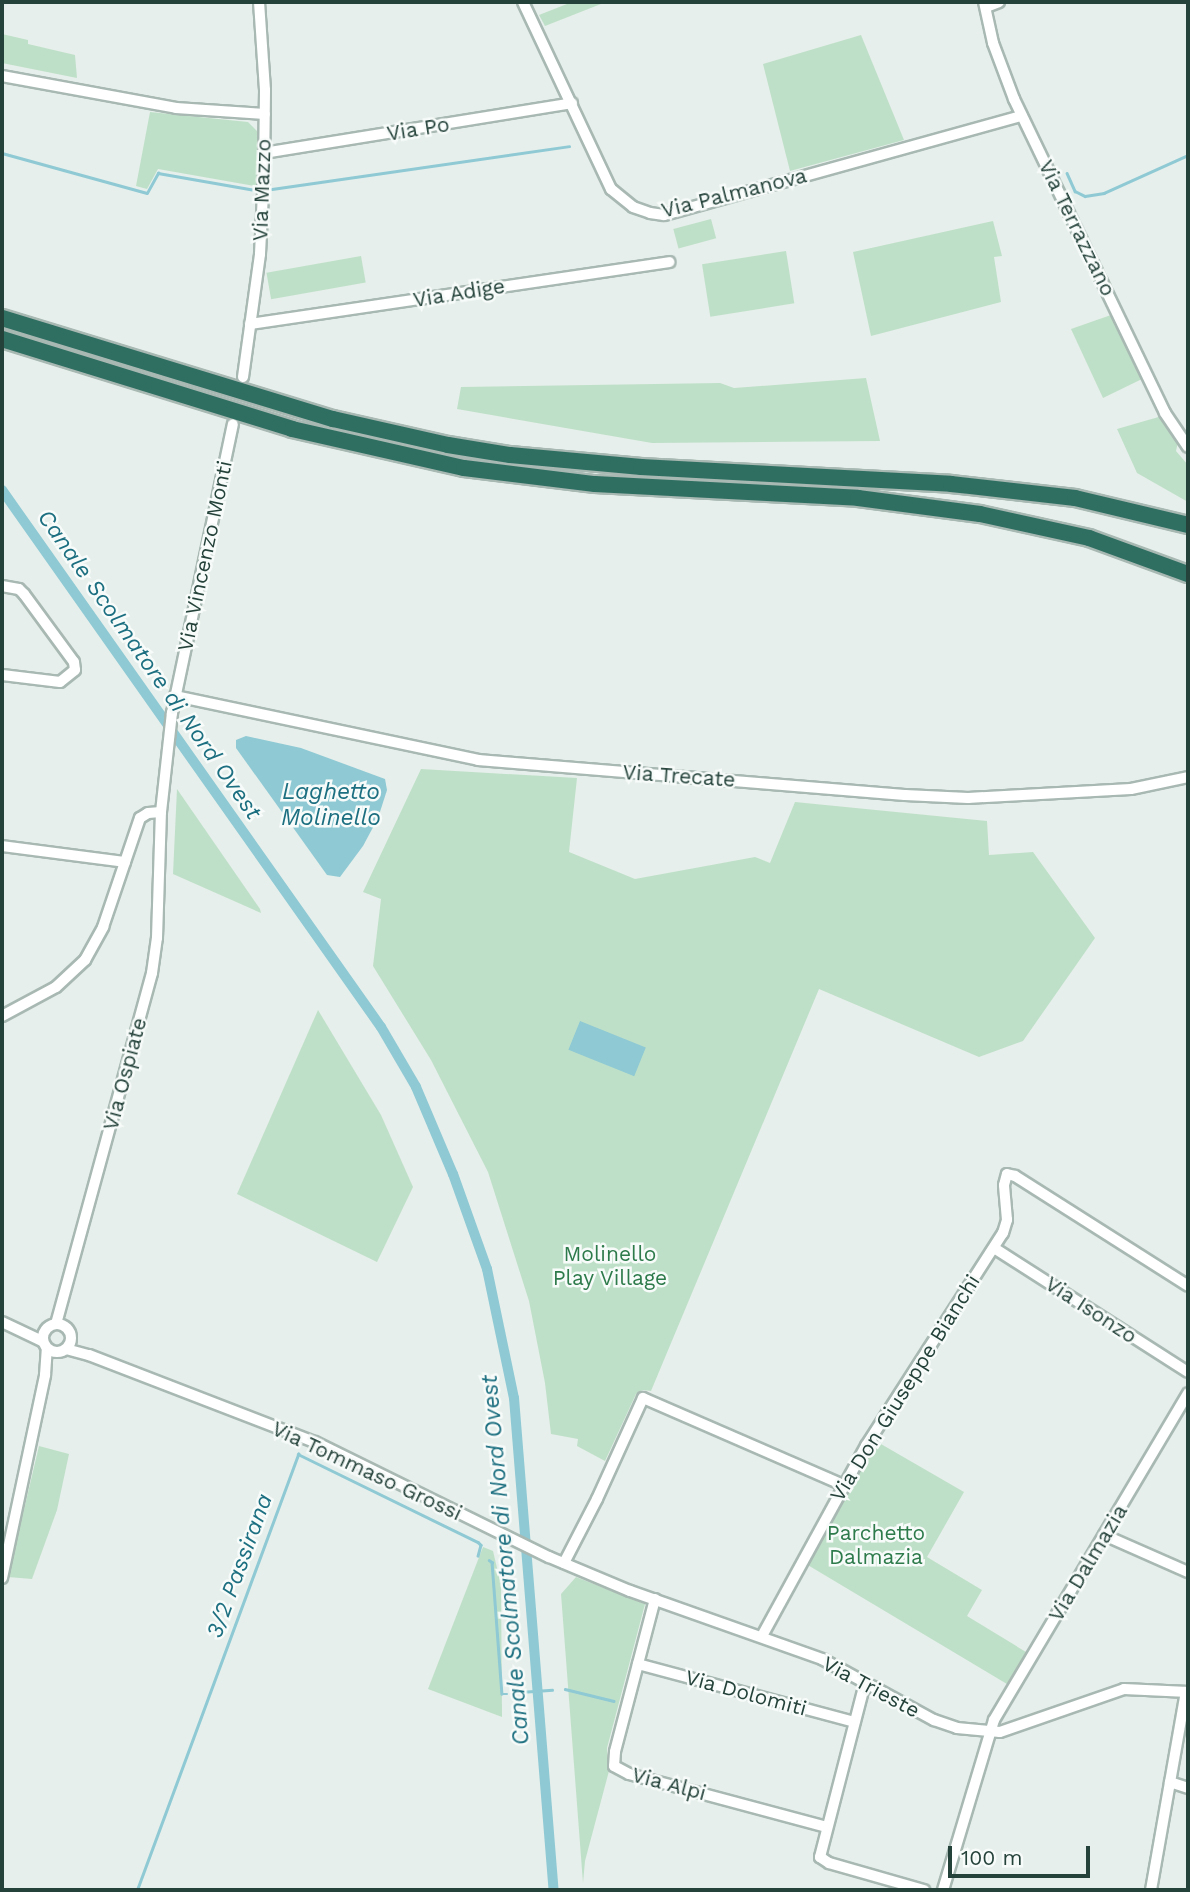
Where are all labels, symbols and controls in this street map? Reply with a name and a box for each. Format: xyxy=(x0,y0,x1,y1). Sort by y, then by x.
street label: Via Po xyxy=(385,112,451,146)
street label: Via Mazzo xyxy=(248,138,276,242)
street label: Via Terrazzano xyxy=(1033,155,1121,301)
street label: Via Palmanova xyxy=(658,163,810,223)
street label: Via Adige xyxy=(411,273,507,313)
street label: Via Vincenzo Monti xyxy=(172,458,238,654)
water label: Canale Scolmatore di Nord Ovest xyxy=(31,505,267,825)
street label: Via Trecate xyxy=(621,759,737,793)
water label: Laghetto Molinello xyxy=(281,778,381,832)
street label: Via Ospiate xyxy=(98,1015,152,1133)
park label: Molinello Play Village xyxy=(552,1241,668,1291)
street label: Via Don Giuseppe Bianchi xyxy=(825,1270,985,1506)
street label: Via Isonzo xyxy=(1040,1271,1142,1349)
water label: Canale Scolmatore di Nord Ovest xyxy=(476,1374,536,1746)
street label: Via Tommaso Grossi xyxy=(268,1416,466,1526)
water label: 3/2 Passirana xyxy=(201,1490,279,1642)
street label: Via Dalmazia xyxy=(1043,1500,1133,1626)
park label: Parchetto Dalmazia xyxy=(827,1520,925,1570)
street label: Via Trieste xyxy=(818,1651,924,1723)
street label: Via Dolomiti xyxy=(682,1665,810,1721)
street label: Via Alpi xyxy=(628,1762,710,1806)
scale bar xyxy=(952,1832,1094,1876)
text: 100 m xyxy=(961,1845,1023,1870)

